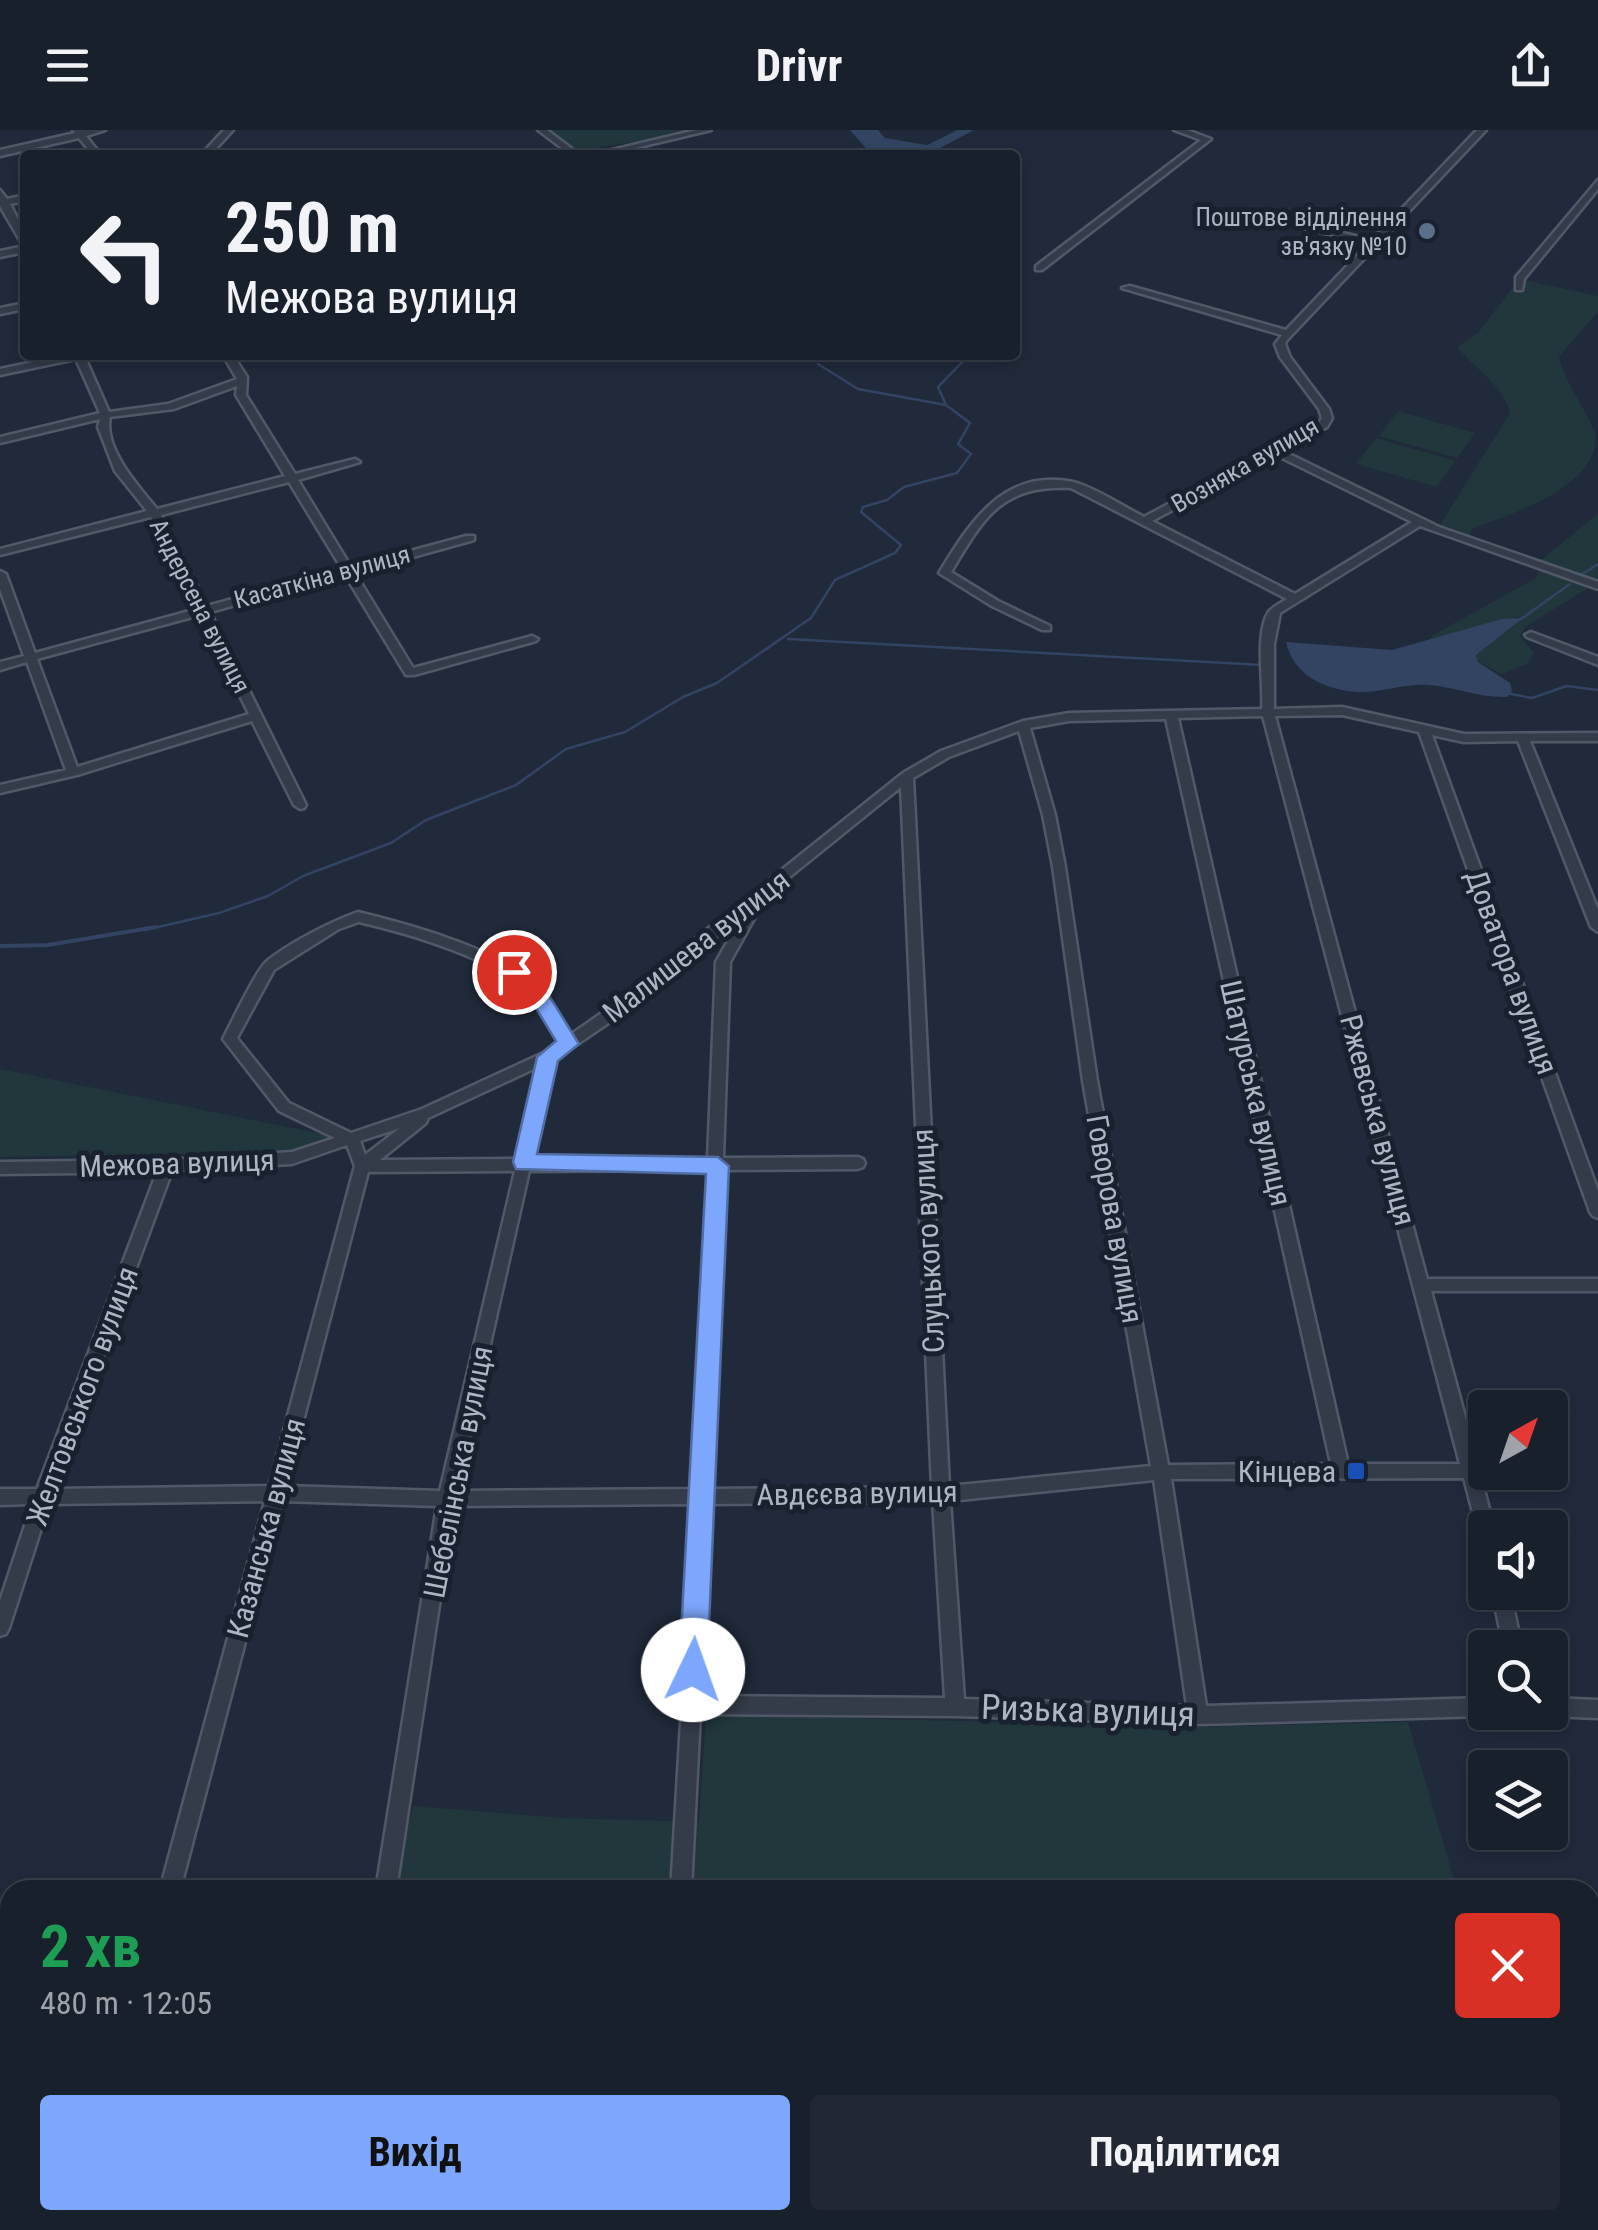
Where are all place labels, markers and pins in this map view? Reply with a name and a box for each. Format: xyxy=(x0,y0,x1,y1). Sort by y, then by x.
place label: Поштове відділення зв'язку №10 xyxy=(1196,203,1407,261)
marker: Поштове відділення зв'язку №10 xyxy=(1416,220,1438,242)
pin xyxy=(472,930,557,1015)
place label: Кінцева xyxy=(1238,1454,1336,1489)
marker: Кінцева xyxy=(1345,1460,1367,1482)

